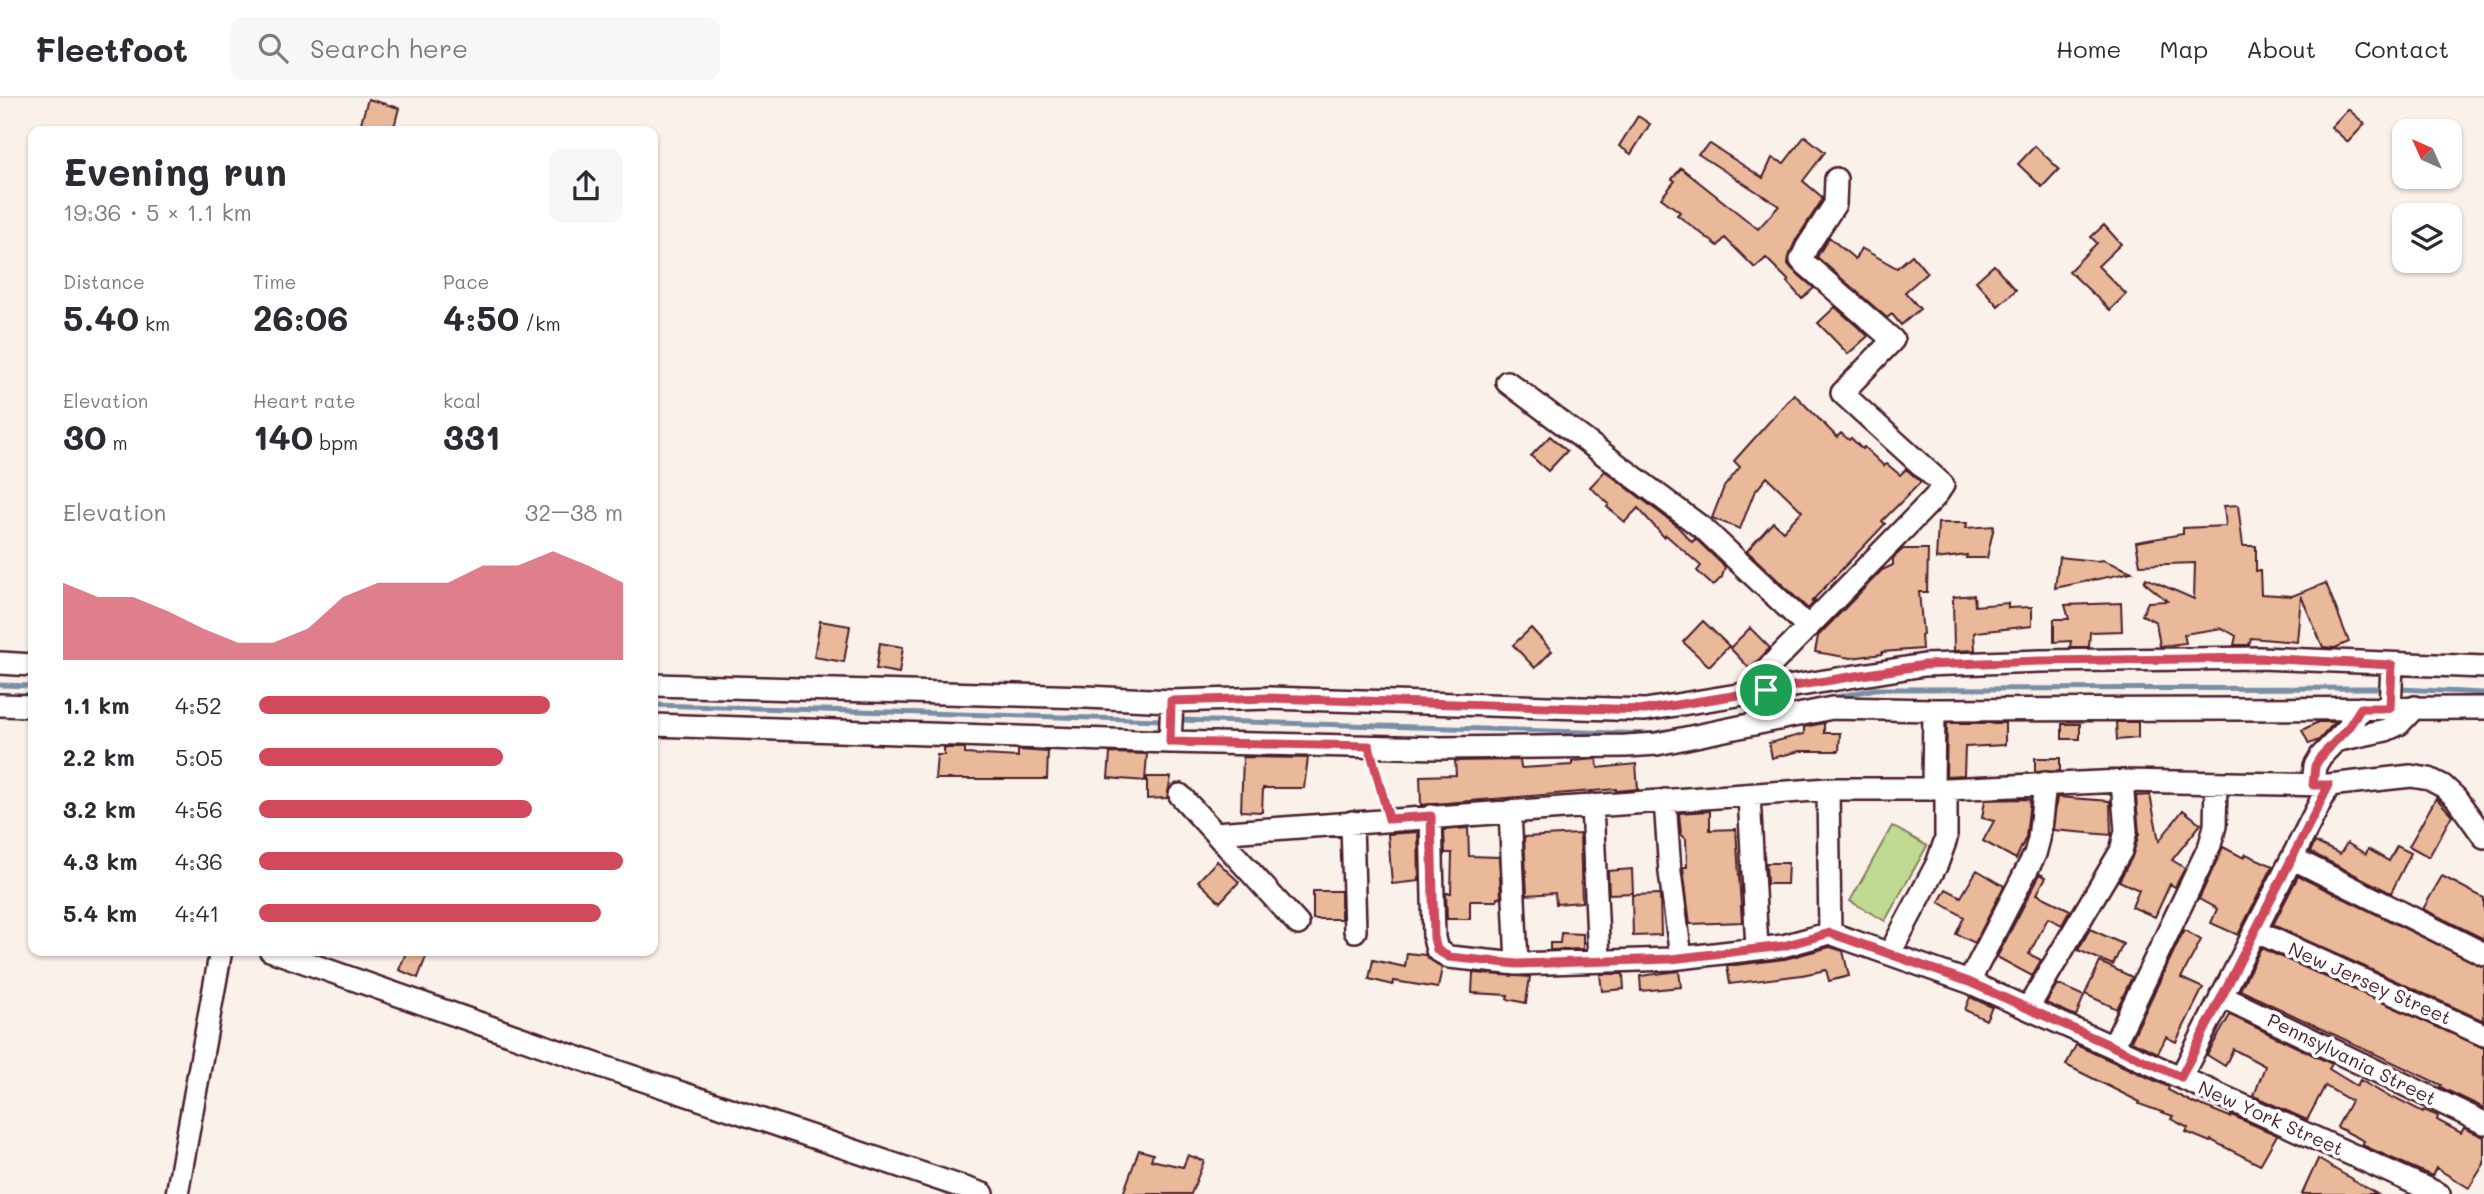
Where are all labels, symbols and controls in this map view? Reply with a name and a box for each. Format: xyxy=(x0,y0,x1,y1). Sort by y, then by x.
search box xyxy=(230,17,720,80)
text: Fleetfoot xyxy=(35,27,188,70)
icon: search xyxy=(254,29,292,67)
text: Search here xyxy=(310,31,468,65)
text: Home xyxy=(2056,33,2121,64)
text: Map xyxy=(2159,33,2208,64)
text: About xyxy=(2246,33,2316,64)
text: Contact xyxy=(2354,33,2449,64)
north arrow xyxy=(2392,119,2462,189)
map controls xyxy=(2392,119,2462,273)
text: Evening run xyxy=(63,146,287,196)
button: share xyxy=(549,149,623,223)
text: 19:36 · 5 × 1.1 km xyxy=(63,197,252,227)
button: layers xyxy=(2392,203,2462,273)
text: Distance xyxy=(63,269,145,294)
text: Time xyxy=(253,269,296,294)
text: Pace xyxy=(443,269,489,294)
text: 5.40 xyxy=(63,294,139,340)
text: 26:06 xyxy=(253,294,349,340)
text: 4:50 xyxy=(443,294,519,340)
text: km xyxy=(139,311,170,336)
text: /km xyxy=(519,311,561,336)
text: Elevation xyxy=(63,388,148,413)
text: Heart rate xyxy=(253,388,356,413)
text: kcal xyxy=(443,388,481,413)
text: 30 xyxy=(63,413,107,459)
text: 140 xyxy=(253,413,313,459)
text: 331 xyxy=(443,413,501,459)
text: m xyxy=(107,430,128,455)
text: bpm xyxy=(313,430,358,455)
text: Elevation xyxy=(63,497,166,527)
text: 32–38 m xyxy=(525,497,623,527)
pin xyxy=(1736,660,1796,720)
icon: arrive xyxy=(1747,671,1785,709)
text: 1.1 km xyxy=(63,690,129,720)
text: 4:52 xyxy=(175,690,222,720)
text: 2.2 km xyxy=(63,742,135,772)
text: 5:05 xyxy=(175,742,223,772)
text: 3.2 km xyxy=(63,794,136,824)
text: 4:56 xyxy=(175,794,223,824)
text: 4.3 km xyxy=(63,846,137,876)
text: 4:36 xyxy=(175,846,223,876)
text: 5.4 km xyxy=(63,898,137,928)
text: 4:41 xyxy=(175,898,219,928)
street label: New Jersey Street xyxy=(2285,935,2456,1030)
street label: Pennsylvania Street xyxy=(2264,1007,2441,1110)
street label: New York Street xyxy=(2195,1074,2348,1161)

